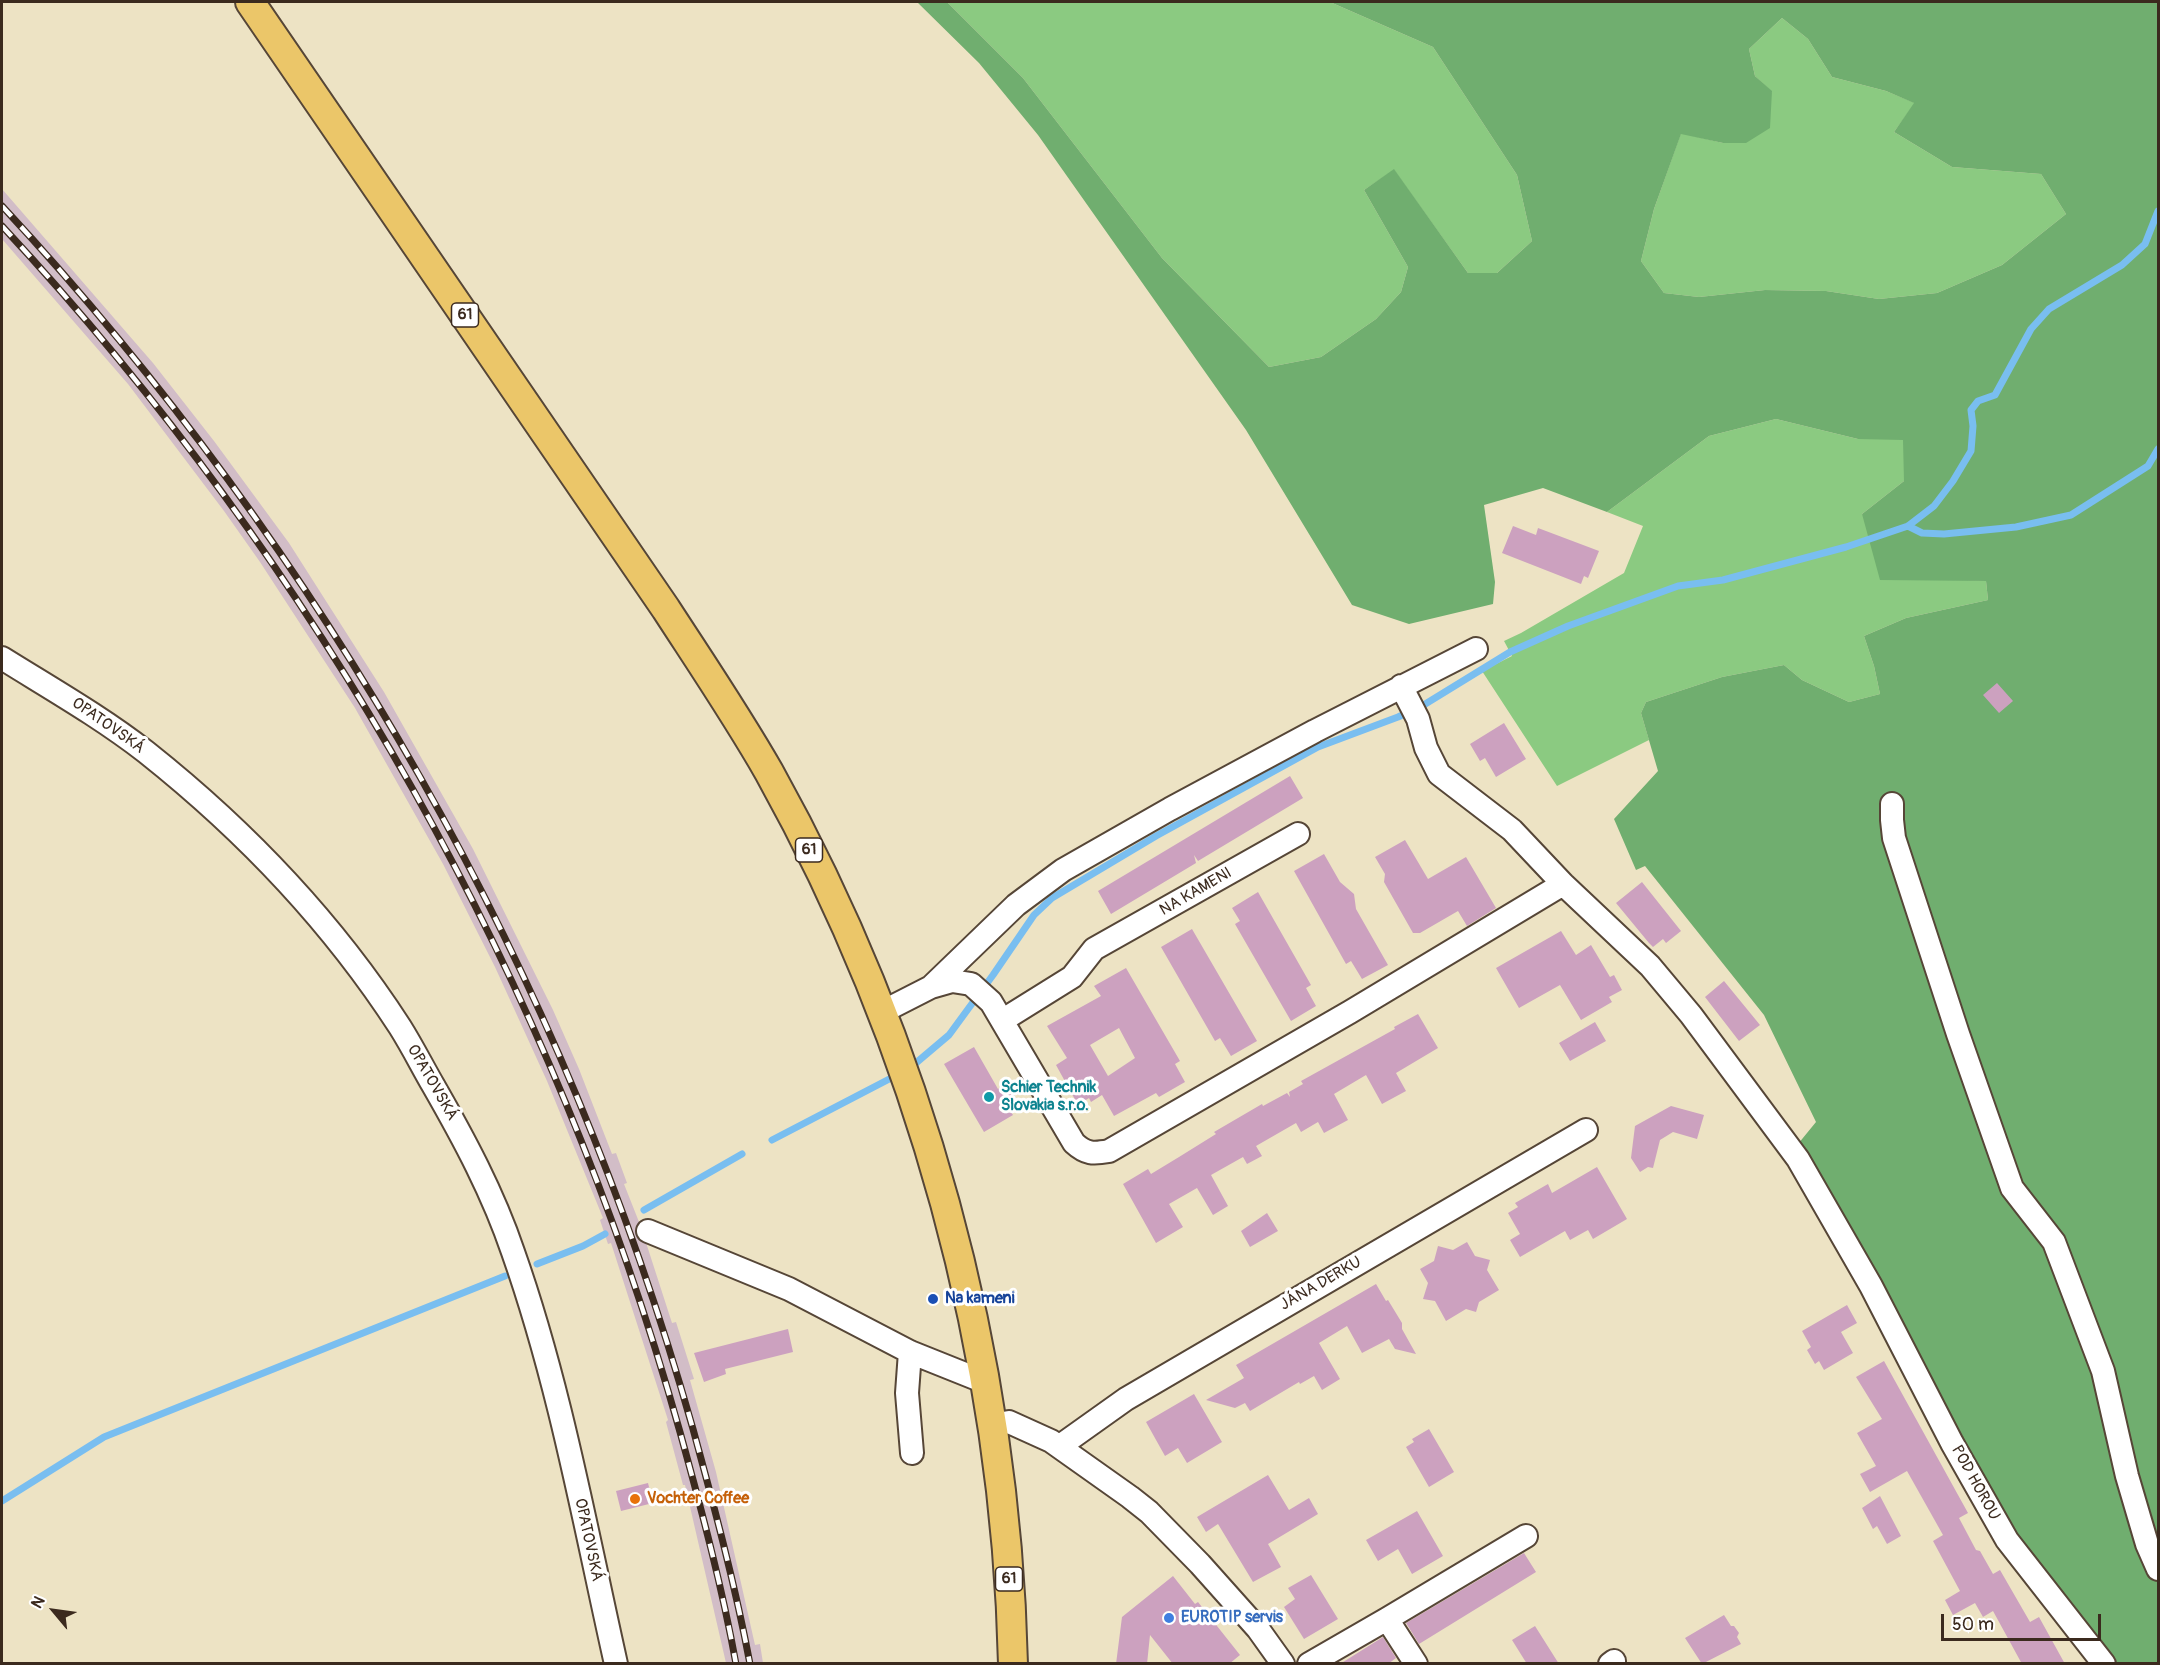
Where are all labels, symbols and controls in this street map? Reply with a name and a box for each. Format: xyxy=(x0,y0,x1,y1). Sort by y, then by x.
road number: 61 xyxy=(452,303,478,327)
street label: OPATOVSKÁ xyxy=(68,694,148,758)
road number: 61 xyxy=(796,838,822,862)
street label: NA KAMENI xyxy=(1156,864,1236,920)
street label: OPATOVSKÁ xyxy=(403,1042,461,1124)
place label: Schier Technik Slovakia s.r.o. xyxy=(1001,1078,1096,1116)
marker: Schier Technik Slovakia s.r.o. xyxy=(982,1090,996,1104)
street label: JÁNA DERKU xyxy=(1277,1253,1365,1315)
place label: Na kameni xyxy=(945,1289,1015,1309)
marker: Na kameni xyxy=(926,1292,940,1306)
street label: POD HOROU xyxy=(1947,1442,2003,1524)
place label: Vochter Coffee xyxy=(647,1489,749,1509)
marker: Vochter Coffee xyxy=(628,1492,642,1506)
street label: OPATOVSKÁ xyxy=(570,1497,606,1583)
road number: 61 xyxy=(996,1567,1022,1591)
north arrow xyxy=(24,1581,84,1641)
text: N xyxy=(27,1593,50,1612)
scale bar xyxy=(1944,1602,2104,1640)
place label: EUROTIP servis xyxy=(1181,1608,1283,1628)
marker: EUROTIP servis xyxy=(1162,1611,1176,1625)
text: 50 m xyxy=(1952,1613,1994,1636)

